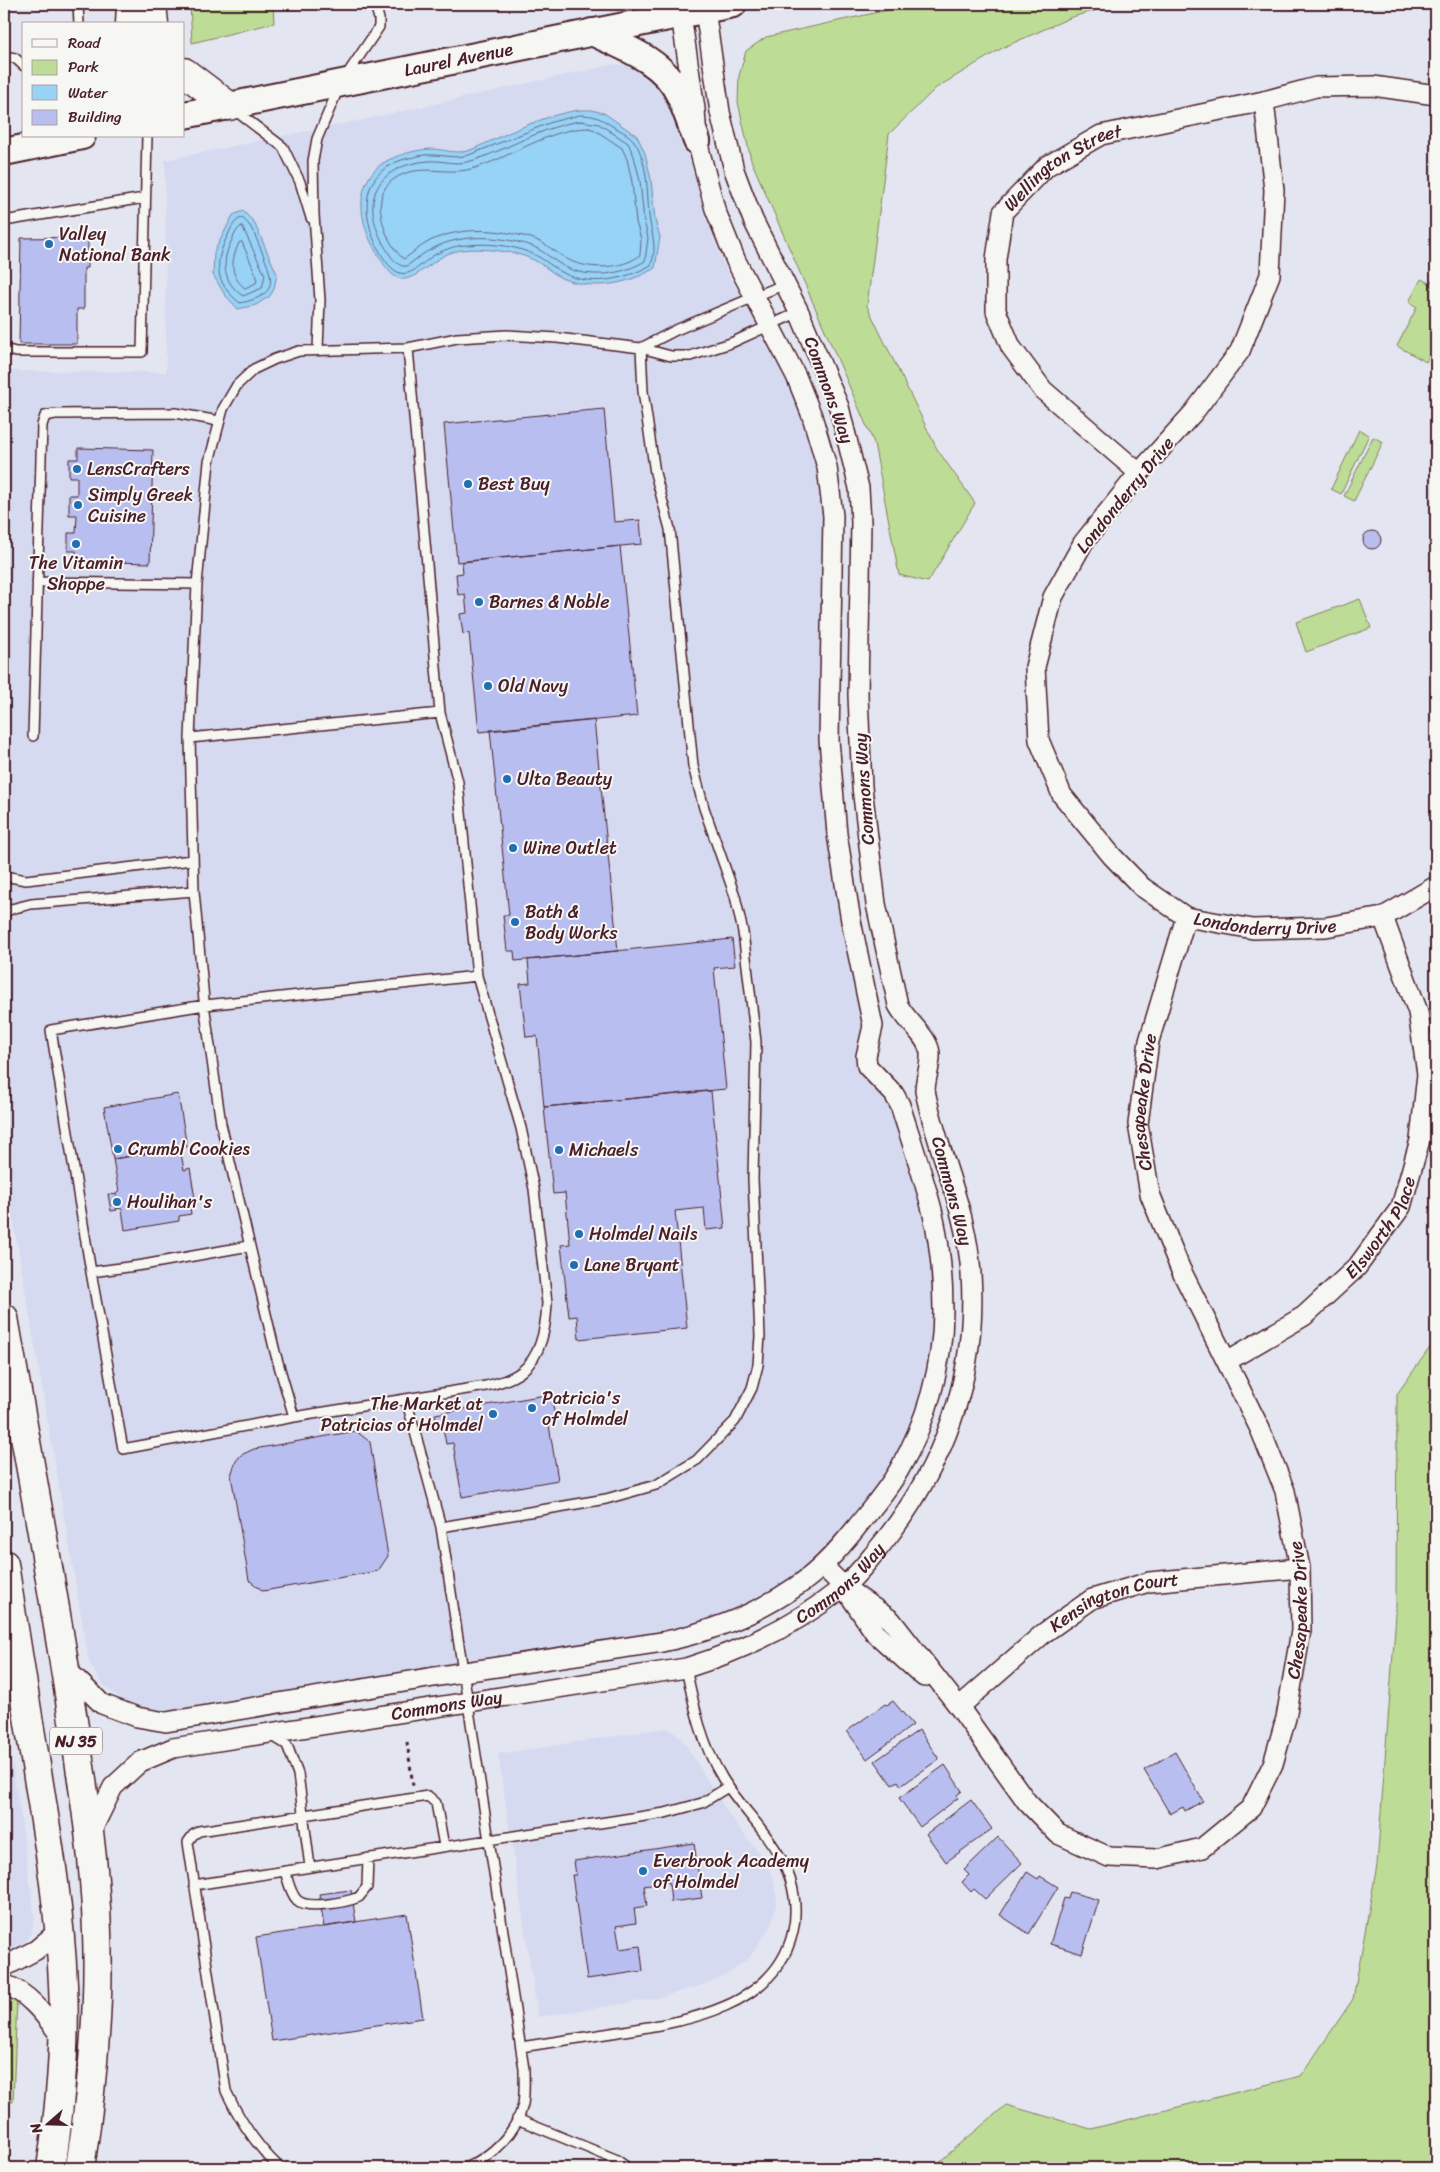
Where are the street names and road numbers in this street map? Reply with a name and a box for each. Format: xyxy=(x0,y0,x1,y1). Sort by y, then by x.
street label: Laurel Avenue xyxy=(401,33,516,86)
street label: Wellington Street xyxy=(995,115,1125,219)
street label: Commons Way xyxy=(795,332,863,449)
street label: Londonderry Drive xyxy=(1067,429,1183,561)
street label: Commons Way xyxy=(844,731,884,846)
street label: Londonderry Drive xyxy=(1191,903,1339,945)
street label: Chesapeake Drive xyxy=(1122,1029,1167,1173)
street label: Commons Way xyxy=(922,1133,982,1250)
street label: Elsworth Place xyxy=(1337,1173,1425,1287)
street label: Commons Way xyxy=(789,1535,894,1633)
street label: Chesapeake Drive xyxy=(1277,1538,1317,1681)
street label: Kensington Court xyxy=(1042,1563,1180,1641)
street label: Commons Way xyxy=(389,1681,505,1730)
road number: NJ 35 xyxy=(50,1728,102,1754)

